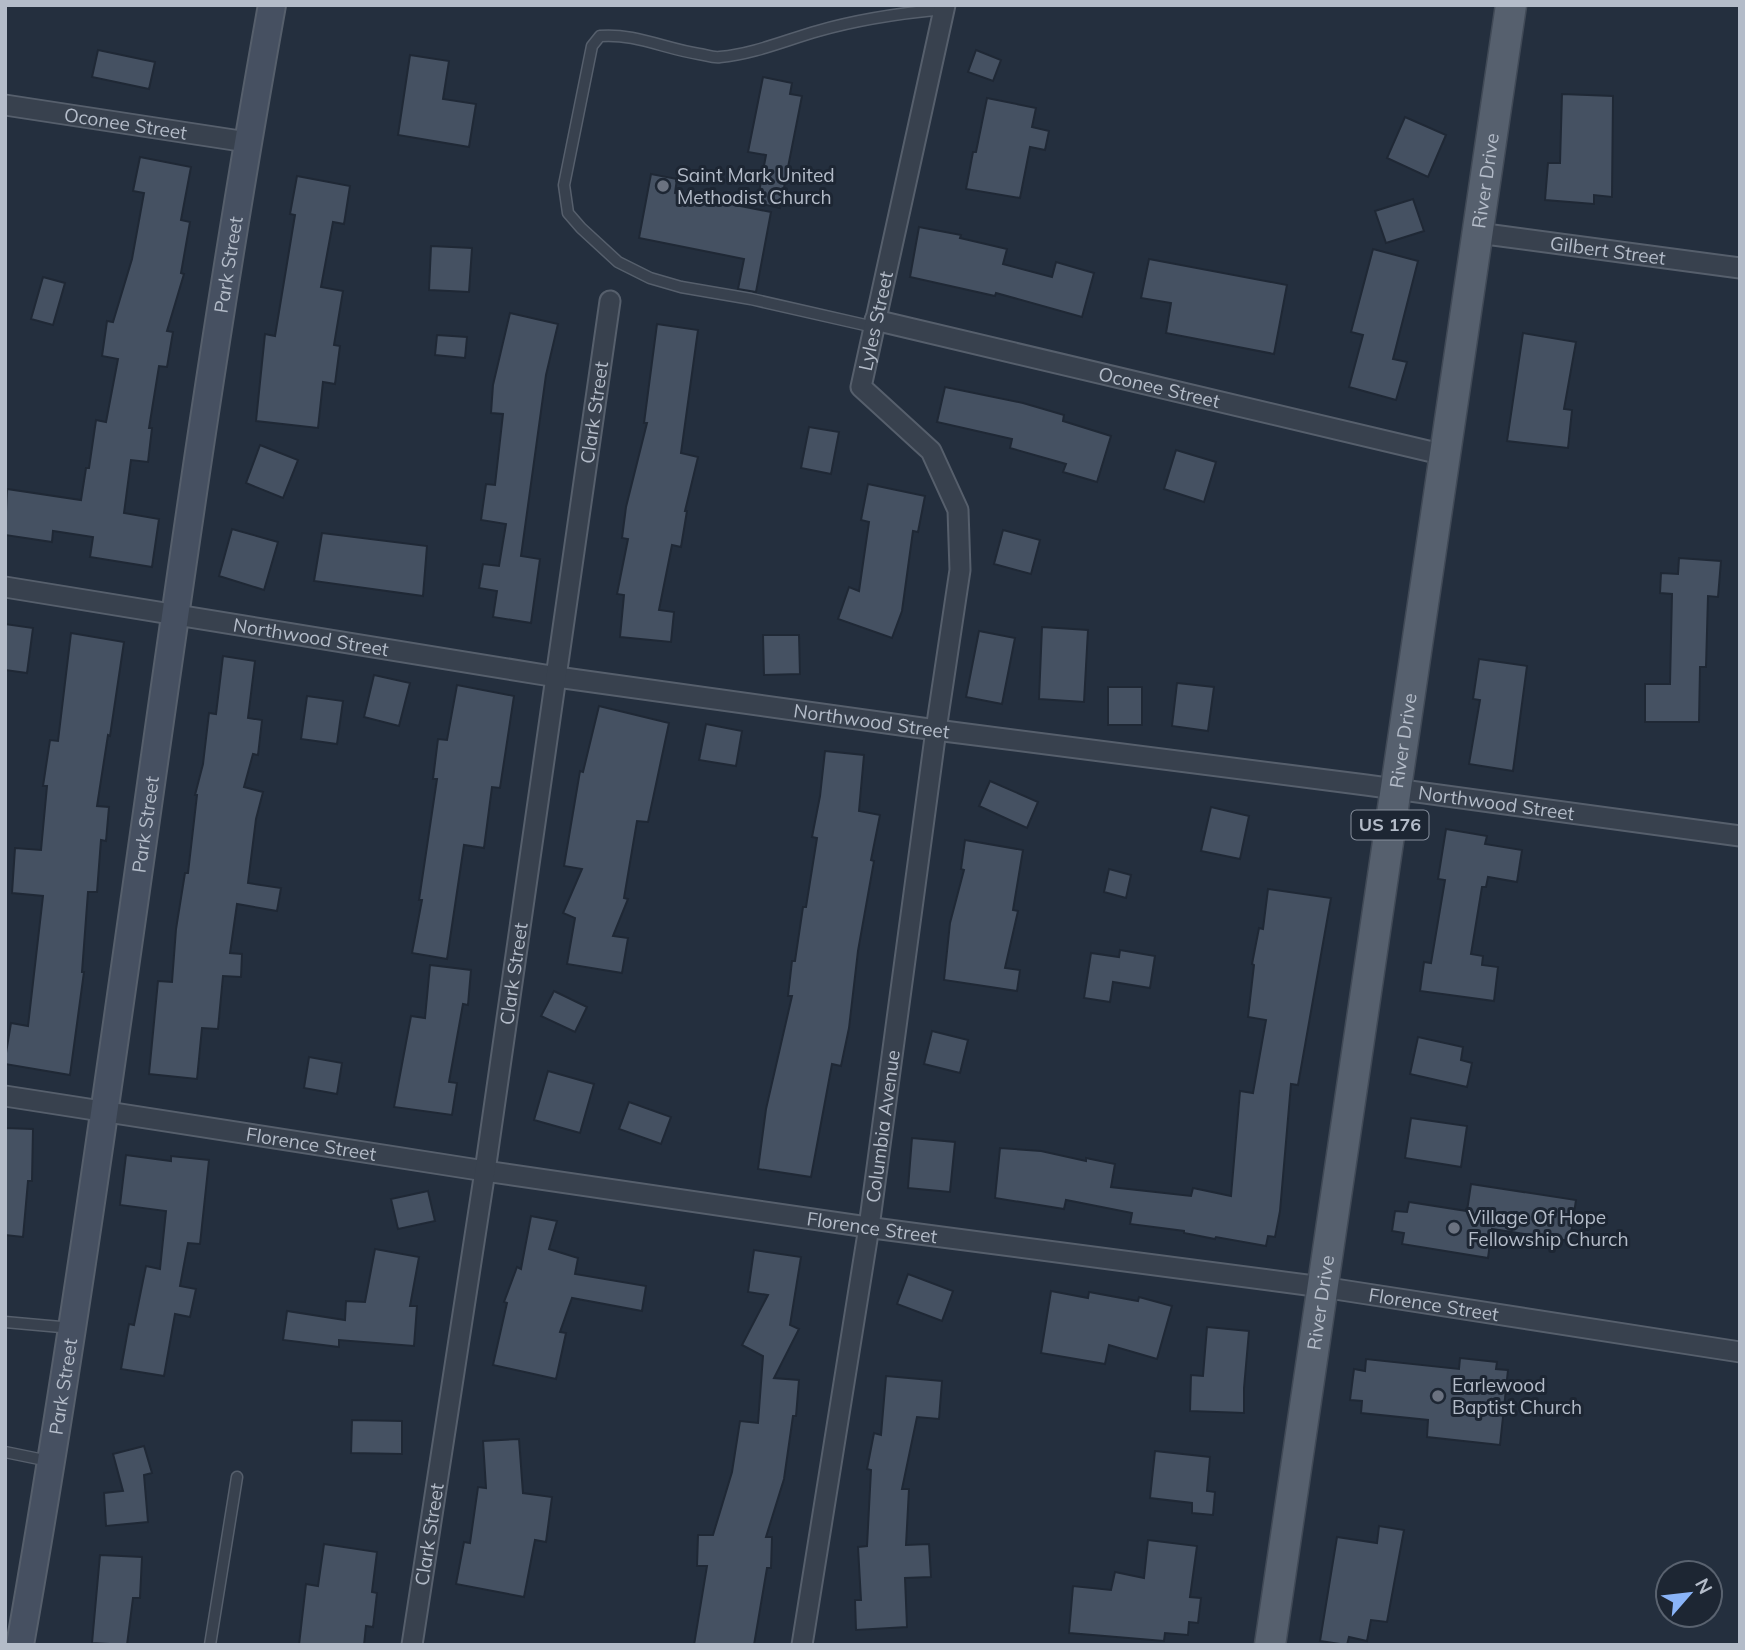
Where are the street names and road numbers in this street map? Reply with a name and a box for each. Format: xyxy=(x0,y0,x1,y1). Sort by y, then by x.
street label: Oconee Street xyxy=(62,102,189,145)
street label: River Drive xyxy=(1466,132,1504,230)
street label: Park Street xyxy=(209,214,248,315)
street label: Gilbert Street xyxy=(1549,231,1667,270)
street label: Lyles Street xyxy=(853,268,898,373)
street label: Clark Street xyxy=(575,359,613,465)
street label: Oconee Street xyxy=(1096,361,1223,413)
street label: Northwood Street xyxy=(231,612,391,661)
street label: River Drive xyxy=(1384,692,1422,790)
street label: Northwood Street xyxy=(792,698,951,744)
street label: Park Street xyxy=(127,774,164,875)
street label: Northwood Street xyxy=(1417,780,1576,825)
road number: US 176 xyxy=(1352,810,1428,840)
street label: Clark Street xyxy=(494,920,533,1026)
street label: Columbia Avenue xyxy=(860,1048,905,1204)
street label: Florence Street xyxy=(244,1122,378,1166)
street label: Florence Street xyxy=(805,1206,939,1248)
street label: River Drive xyxy=(1301,1254,1339,1352)
street label: Florence Street xyxy=(1367,1282,1501,1326)
street label: Park Street xyxy=(43,1336,82,1437)
street label: Clark Street xyxy=(409,1481,449,1587)

